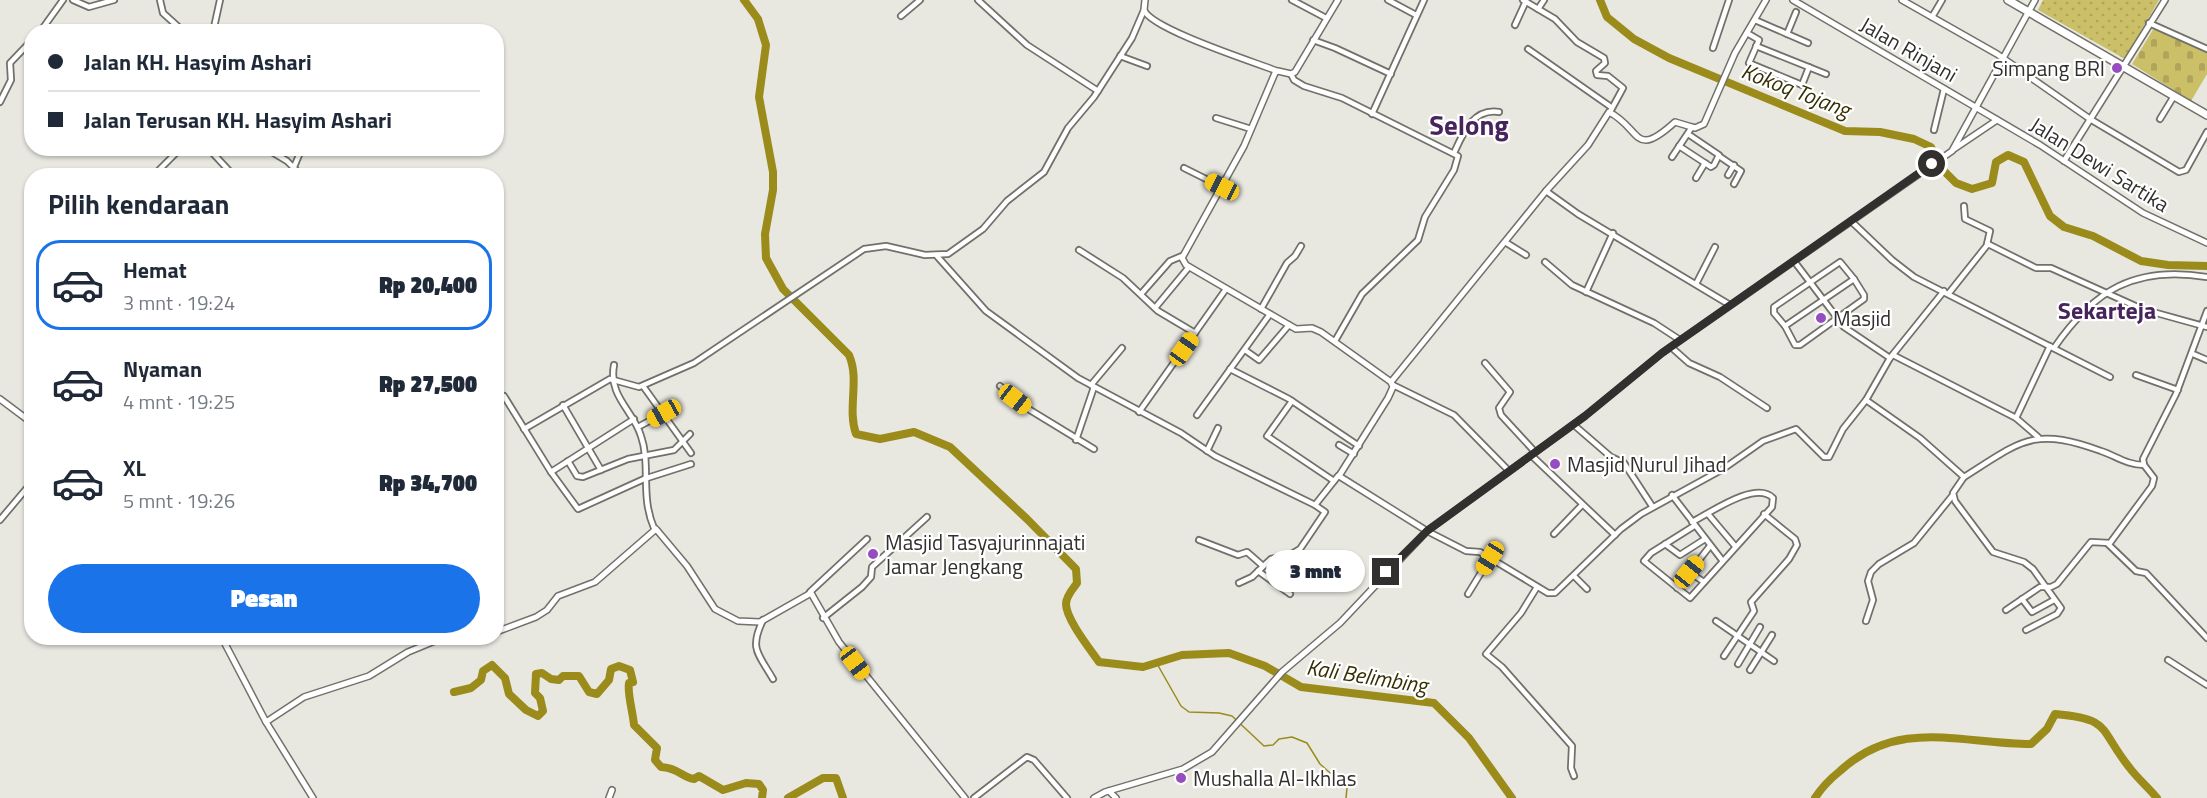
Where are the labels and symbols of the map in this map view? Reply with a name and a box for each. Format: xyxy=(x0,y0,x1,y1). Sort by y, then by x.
street label: Jalan Rinjani xyxy=(1854,8,1964,90)
place label: Simpang BRI xyxy=(1992,52,2105,84)
water label: Kokoq Tojang xyxy=(1737,54,1858,127)
marker: Simpang BRI xyxy=(2110,61,2124,75)
district label: Selong xyxy=(1429,104,1509,145)
street label: Jalan Dewi Sartika xyxy=(2024,108,2176,220)
route start xyxy=(1918,150,1945,177)
car xyxy=(1202,171,1242,203)
district label: Sekarteja xyxy=(2058,292,2156,328)
place label: Masjid xyxy=(1833,302,1891,334)
marker: Masjid xyxy=(1814,311,1828,325)
car xyxy=(1166,329,1202,369)
car xyxy=(995,381,1035,417)
car xyxy=(644,396,684,430)
place label: Masjid Nurul Jihad xyxy=(1567,448,1727,480)
marker: Masjid Nurul Jihad xyxy=(1548,457,1562,471)
place label: Masjid Tasyajurinnajati Jamar Jengkang xyxy=(885,526,1085,582)
car xyxy=(1473,538,1507,578)
marker: Masjid Tasyajurinnajati Jamar Jengkang xyxy=(866,547,880,561)
callout: 3 mnt xyxy=(1266,551,1365,593)
car xyxy=(1671,552,1707,592)
route end xyxy=(1372,558,1399,585)
car xyxy=(837,643,873,683)
water label: Kali Belimbing xyxy=(1304,650,1433,703)
place label: Mushalla Al-Ikhlas xyxy=(1193,762,1356,794)
marker: Mushalla Al-Ikhlas xyxy=(1174,771,1188,785)

